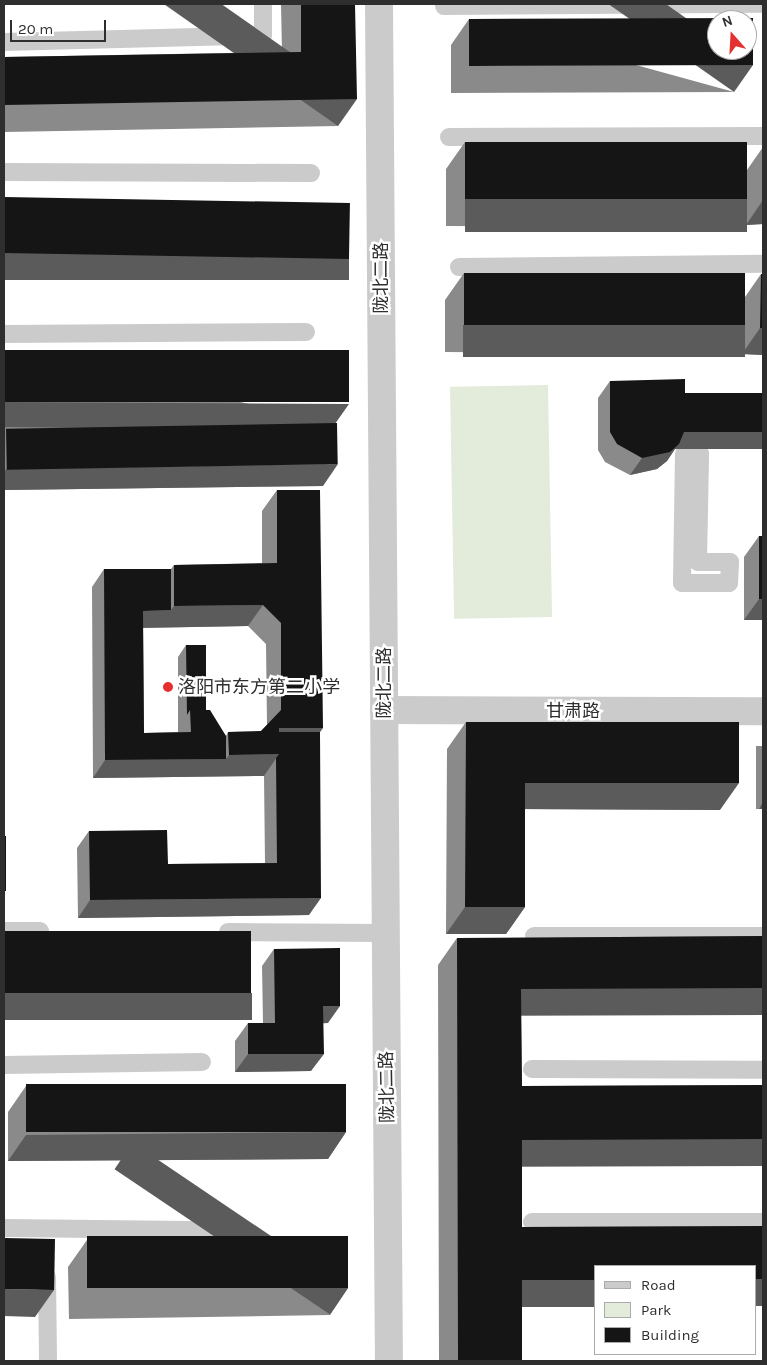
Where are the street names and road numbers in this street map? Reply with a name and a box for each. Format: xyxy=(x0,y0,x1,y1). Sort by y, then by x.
street label: 陇北二路 xyxy=(370,242,392,314)
street label: 陇北二路 xyxy=(373,647,395,719)
street label: 甘肃路 xyxy=(546,700,600,722)
street label: 陇北二路 xyxy=(376,1051,398,1123)

